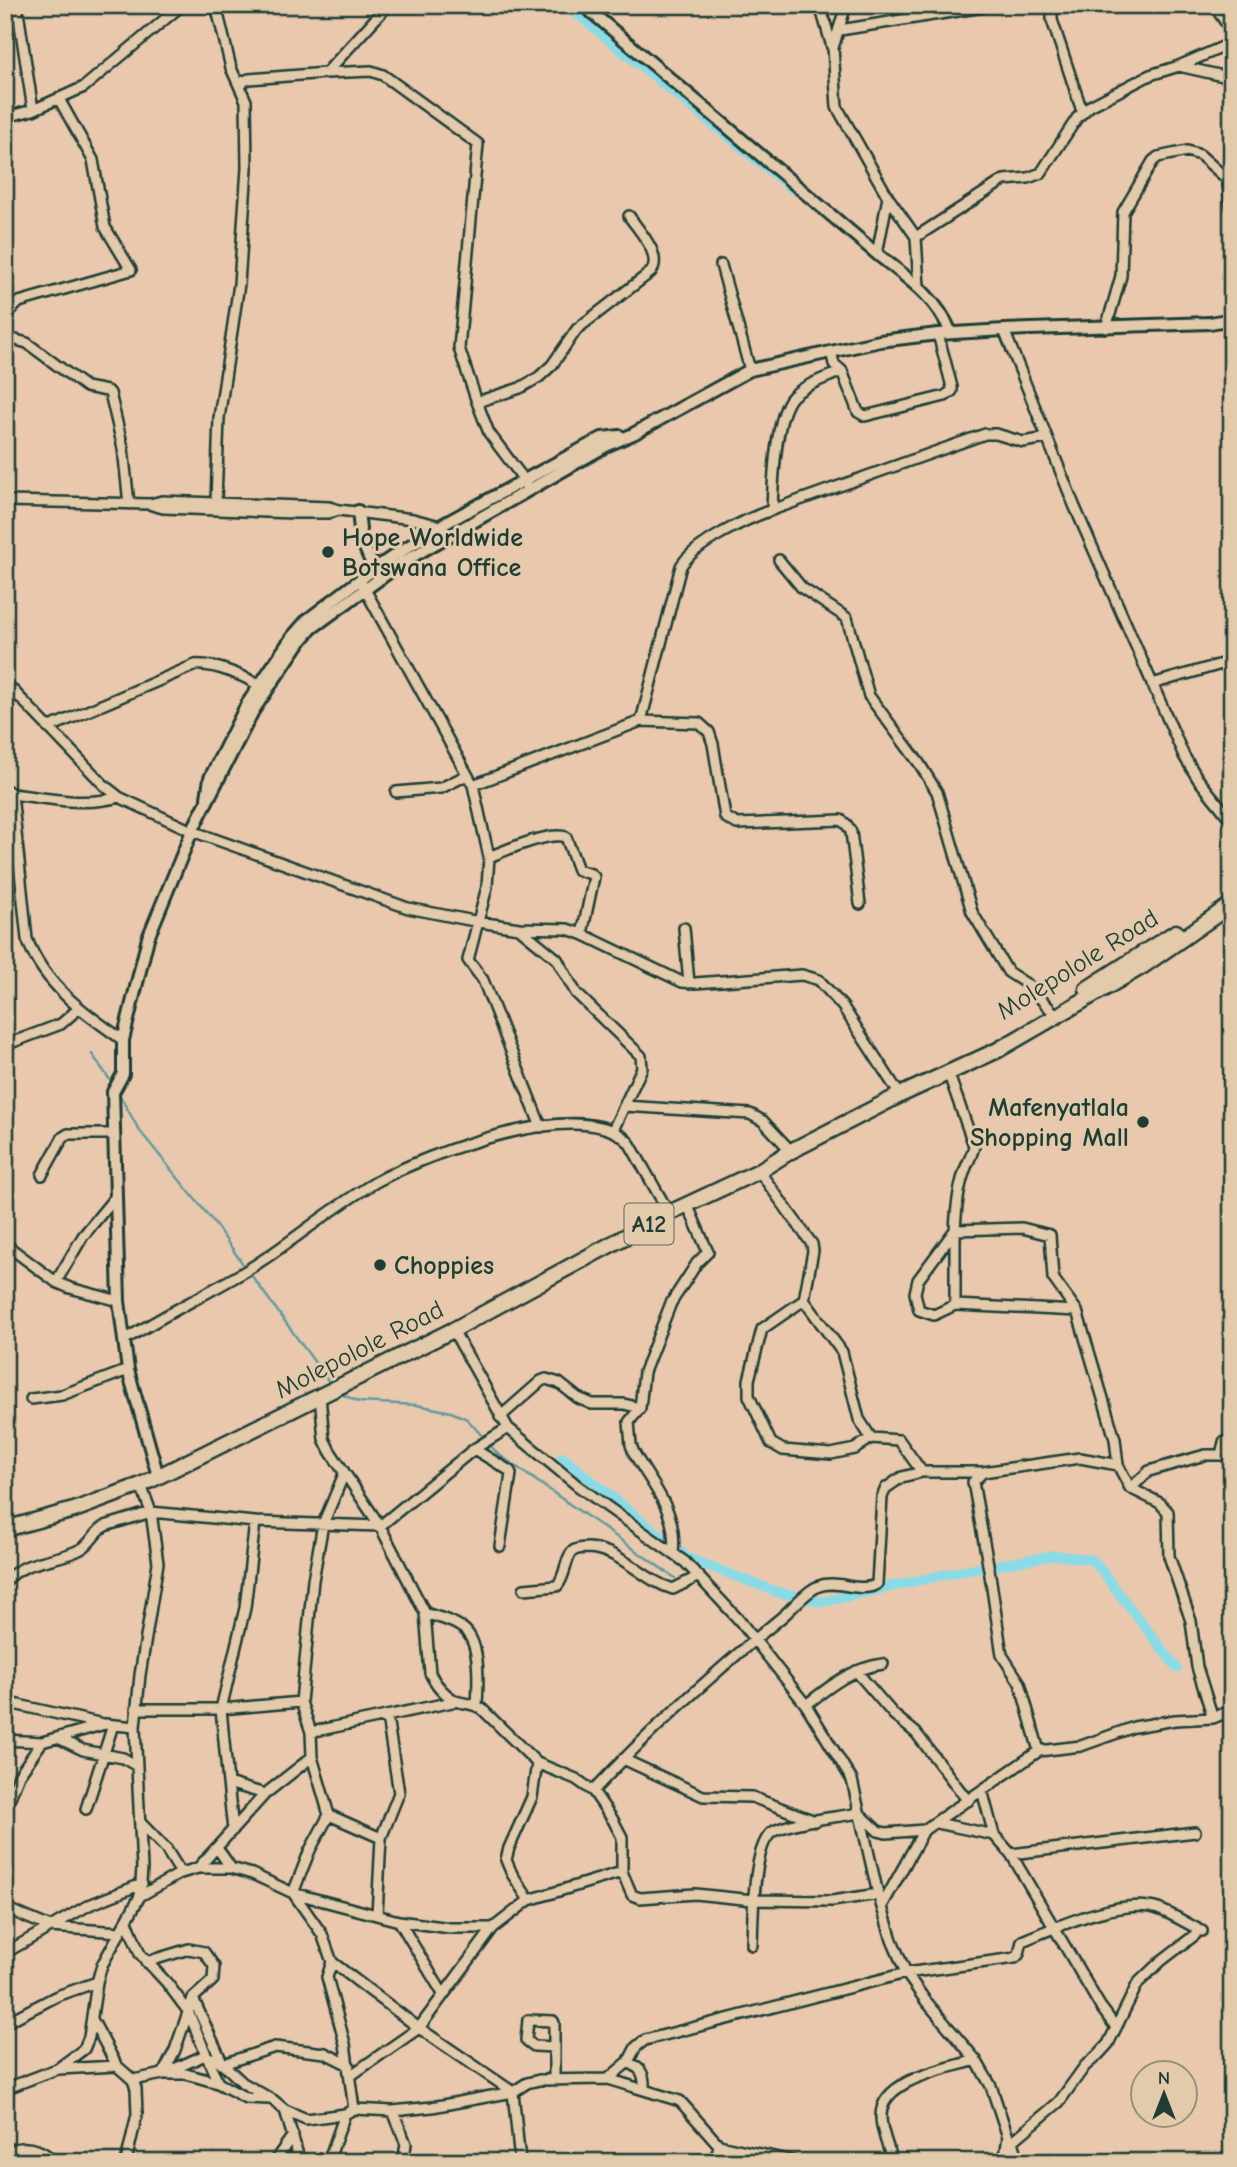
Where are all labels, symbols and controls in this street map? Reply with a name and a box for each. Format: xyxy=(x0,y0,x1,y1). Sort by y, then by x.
place label: Hope Worldwide Botswana Office xyxy=(342,523,523,583)
marker: Hope Worldwide Botswana Office xyxy=(320,544,336,560)
street label: Molepolole Road xyxy=(991,903,1164,1027)
place label: Mafenyatlala Shopping Mall xyxy=(970,1093,1129,1153)
marker: Mafenyatlala Shopping Mall xyxy=(1135,1114,1151,1130)
road number: A12 xyxy=(624,1204,674,1244)
place label: Choppies xyxy=(394,1251,494,1281)
marker: Choppies xyxy=(372,1257,388,1273)
street label: Molepolole Road xyxy=(270,1295,449,1405)
north arrow xyxy=(1128,2058,1198,2128)
text: N xyxy=(1158,2067,1170,2089)

